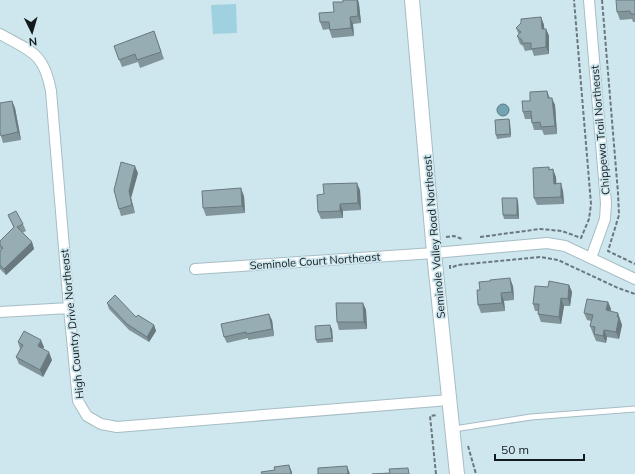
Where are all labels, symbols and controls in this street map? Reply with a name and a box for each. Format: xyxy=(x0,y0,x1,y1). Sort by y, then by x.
north arrow xyxy=(12,12,52,52)
text: N xyxy=(28,35,38,49)
street label: Chippewa Trail Northeast xyxy=(587,64,613,195)
street label: Seminole Valley Road Northeast xyxy=(420,155,448,319)
street label: High Country Drive Northeast xyxy=(57,248,87,400)
street label: Seminole Court Northeast xyxy=(249,249,381,273)
scale bar xyxy=(495,436,584,462)
text: 50 m xyxy=(501,442,529,457)

